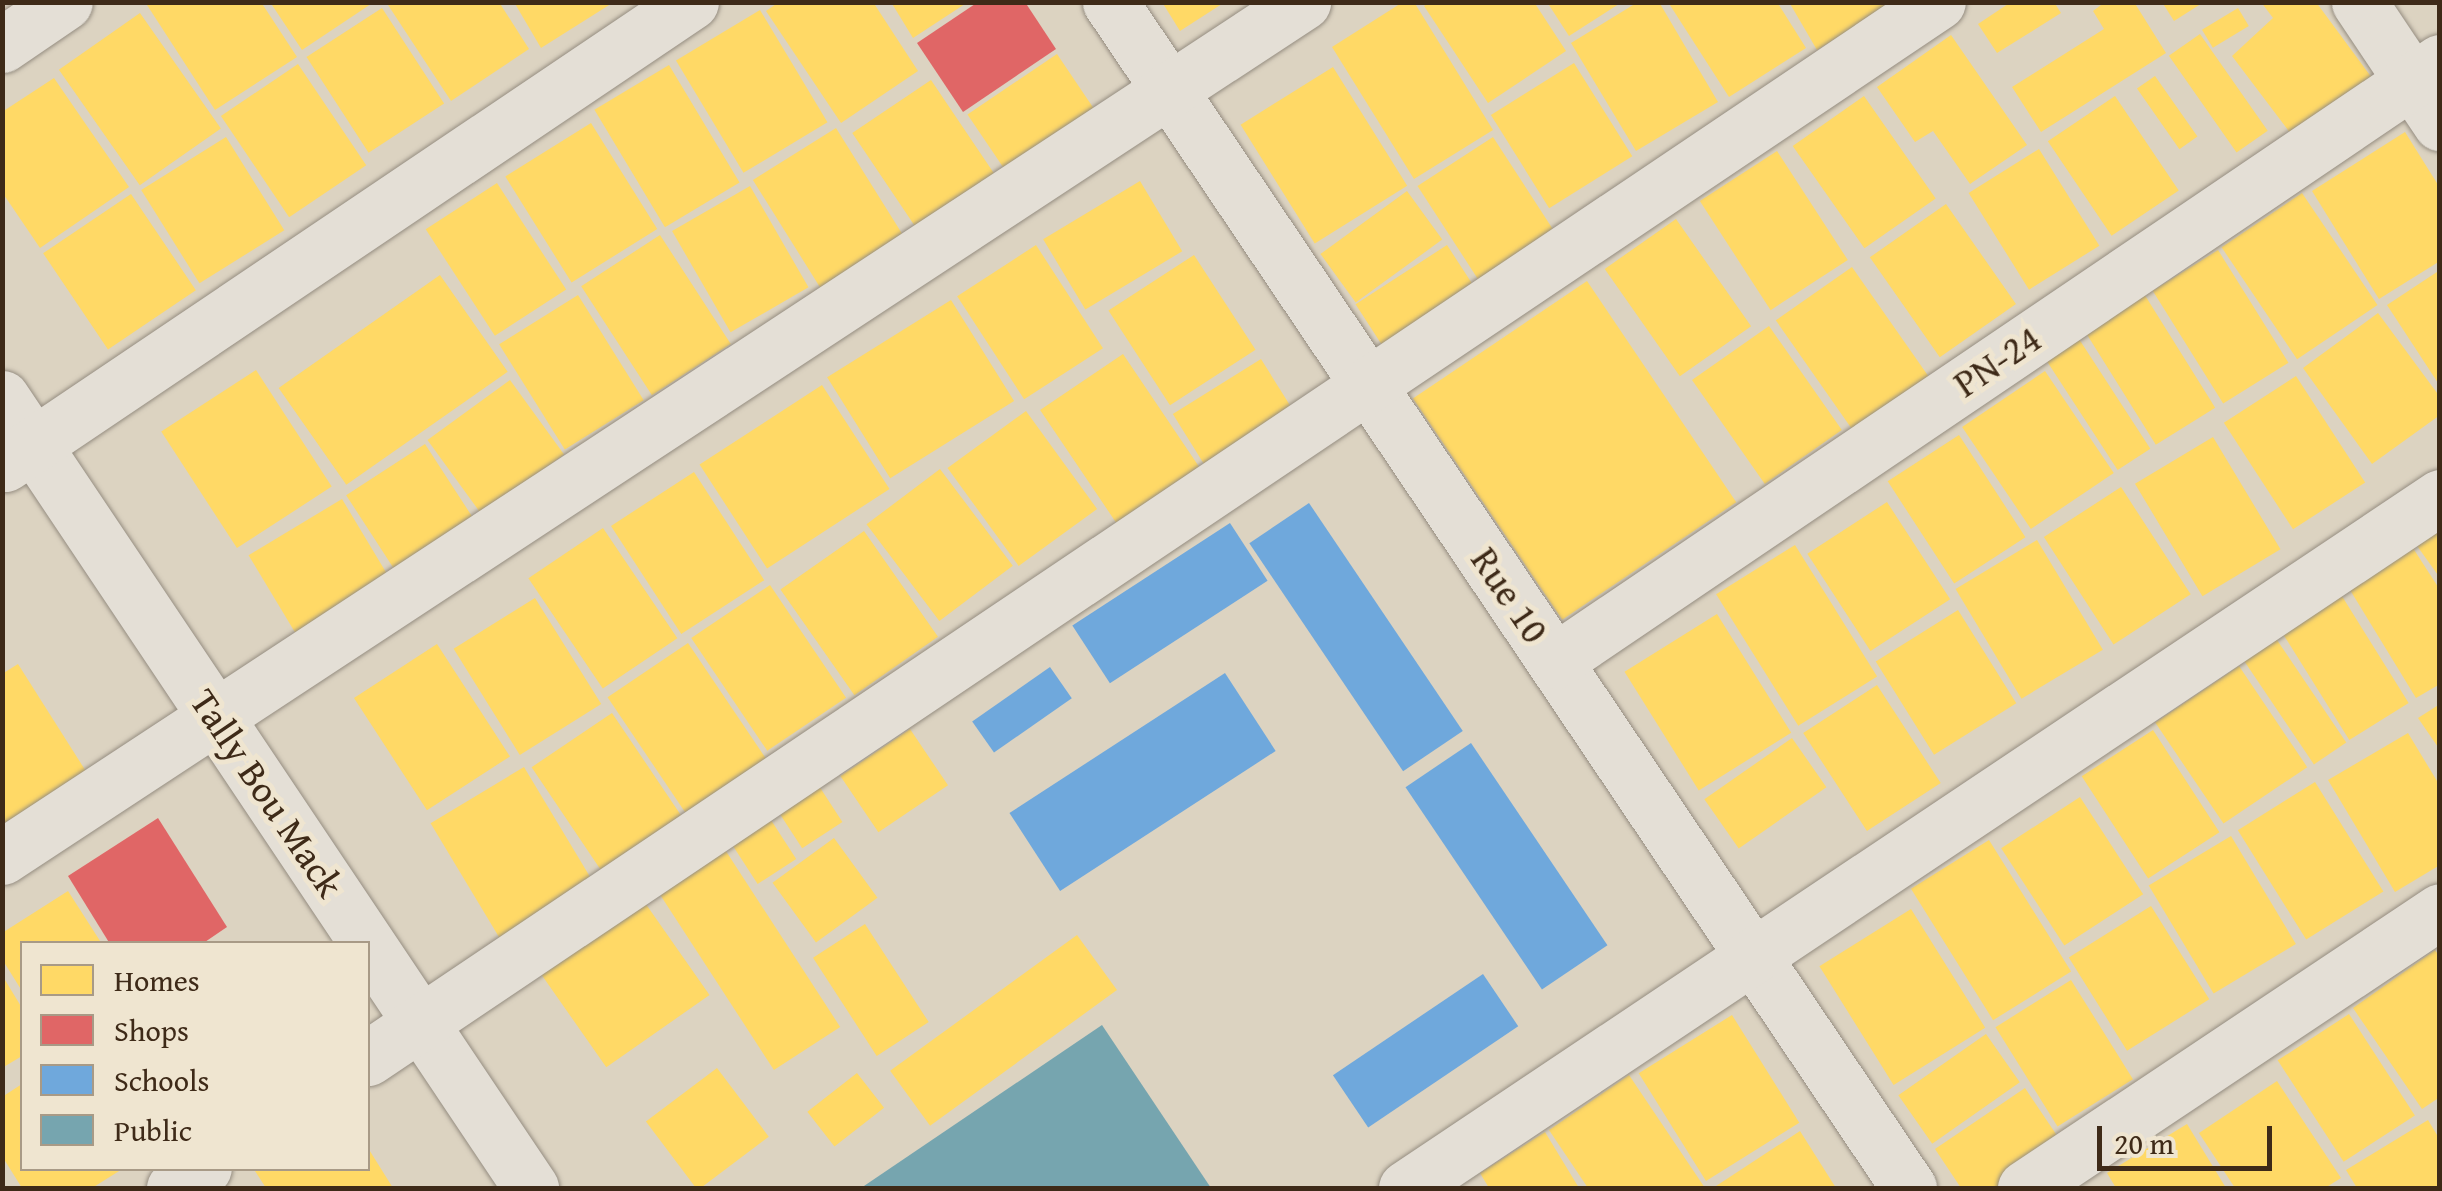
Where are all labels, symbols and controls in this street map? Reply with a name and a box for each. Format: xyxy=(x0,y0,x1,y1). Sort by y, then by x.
street label: PN-24 xyxy=(1945,316,2049,406)
street label: Rue 10 xyxy=(1462,539,1558,651)
street label: Tally Bou Mack xyxy=(181,680,353,906)
legend xyxy=(20,941,370,1171)
text: Homes xyxy=(114,958,200,1002)
text: Shops xyxy=(114,1008,189,1052)
text: Schools xyxy=(114,1058,209,1102)
scale bar xyxy=(2102,1106,2277,1168)
text: Public xyxy=(114,1108,192,1152)
text: 20 m xyxy=(2114,1121,2174,1165)

